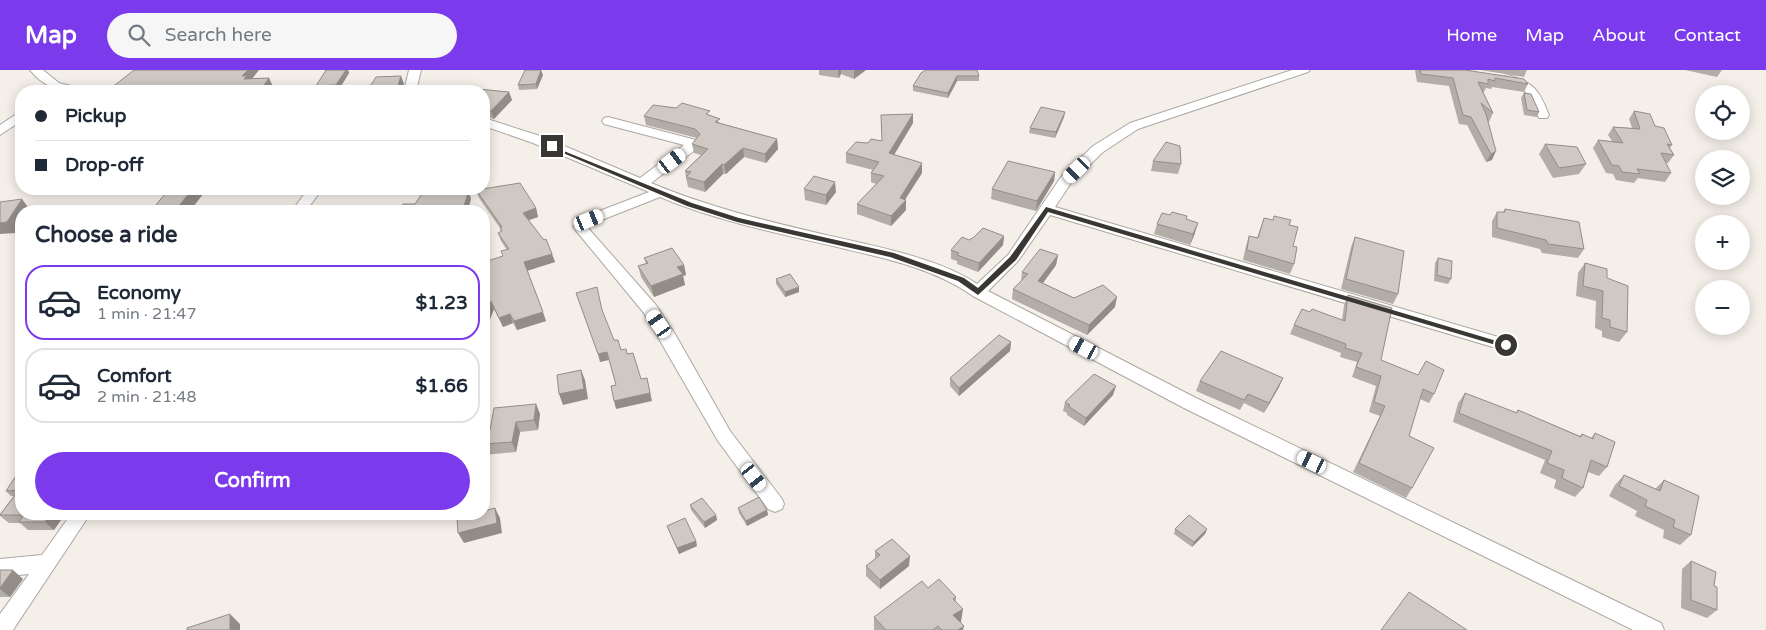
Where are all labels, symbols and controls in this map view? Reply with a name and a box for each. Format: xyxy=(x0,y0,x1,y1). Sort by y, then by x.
search box xyxy=(107,13,457,58)
text: Map xyxy=(25,21,77,50)
icon: search xyxy=(125,21,153,49)
text: Search here xyxy=(165,24,272,46)
text: Home xyxy=(1446,24,1497,46)
text: Map xyxy=(1525,24,1564,46)
text: About xyxy=(1592,24,1646,46)
text: Contact xyxy=(1674,24,1741,46)
map controls xyxy=(1695,85,1750,335)
button: locate xyxy=(1695,85,1750,140)
text: Pickup xyxy=(65,105,126,127)
route end xyxy=(541,135,563,157)
car xyxy=(655,146,688,176)
button: layers xyxy=(1695,150,1750,205)
text: Drop-off xyxy=(65,154,144,176)
car xyxy=(1061,154,1093,186)
car xyxy=(572,207,605,233)
button: + xyxy=(1695,215,1750,270)
text: Choose a ride xyxy=(35,222,178,248)
icon: car xyxy=(37,280,82,325)
button: − xyxy=(1695,280,1750,335)
text: Economy xyxy=(97,282,181,304)
text: $1.23 xyxy=(416,292,468,314)
text: 1 min · 21:47 xyxy=(97,304,196,324)
car xyxy=(644,307,673,341)
car xyxy=(1067,334,1100,362)
route start xyxy=(1495,334,1517,356)
icon: car xyxy=(37,363,82,408)
text: Comfort xyxy=(97,365,171,387)
text: $1.66 xyxy=(416,375,468,397)
text: 2 min · 21:48 xyxy=(97,387,196,407)
car xyxy=(1295,449,1328,475)
button: Confirm xyxy=(35,452,470,510)
car xyxy=(738,461,769,493)

